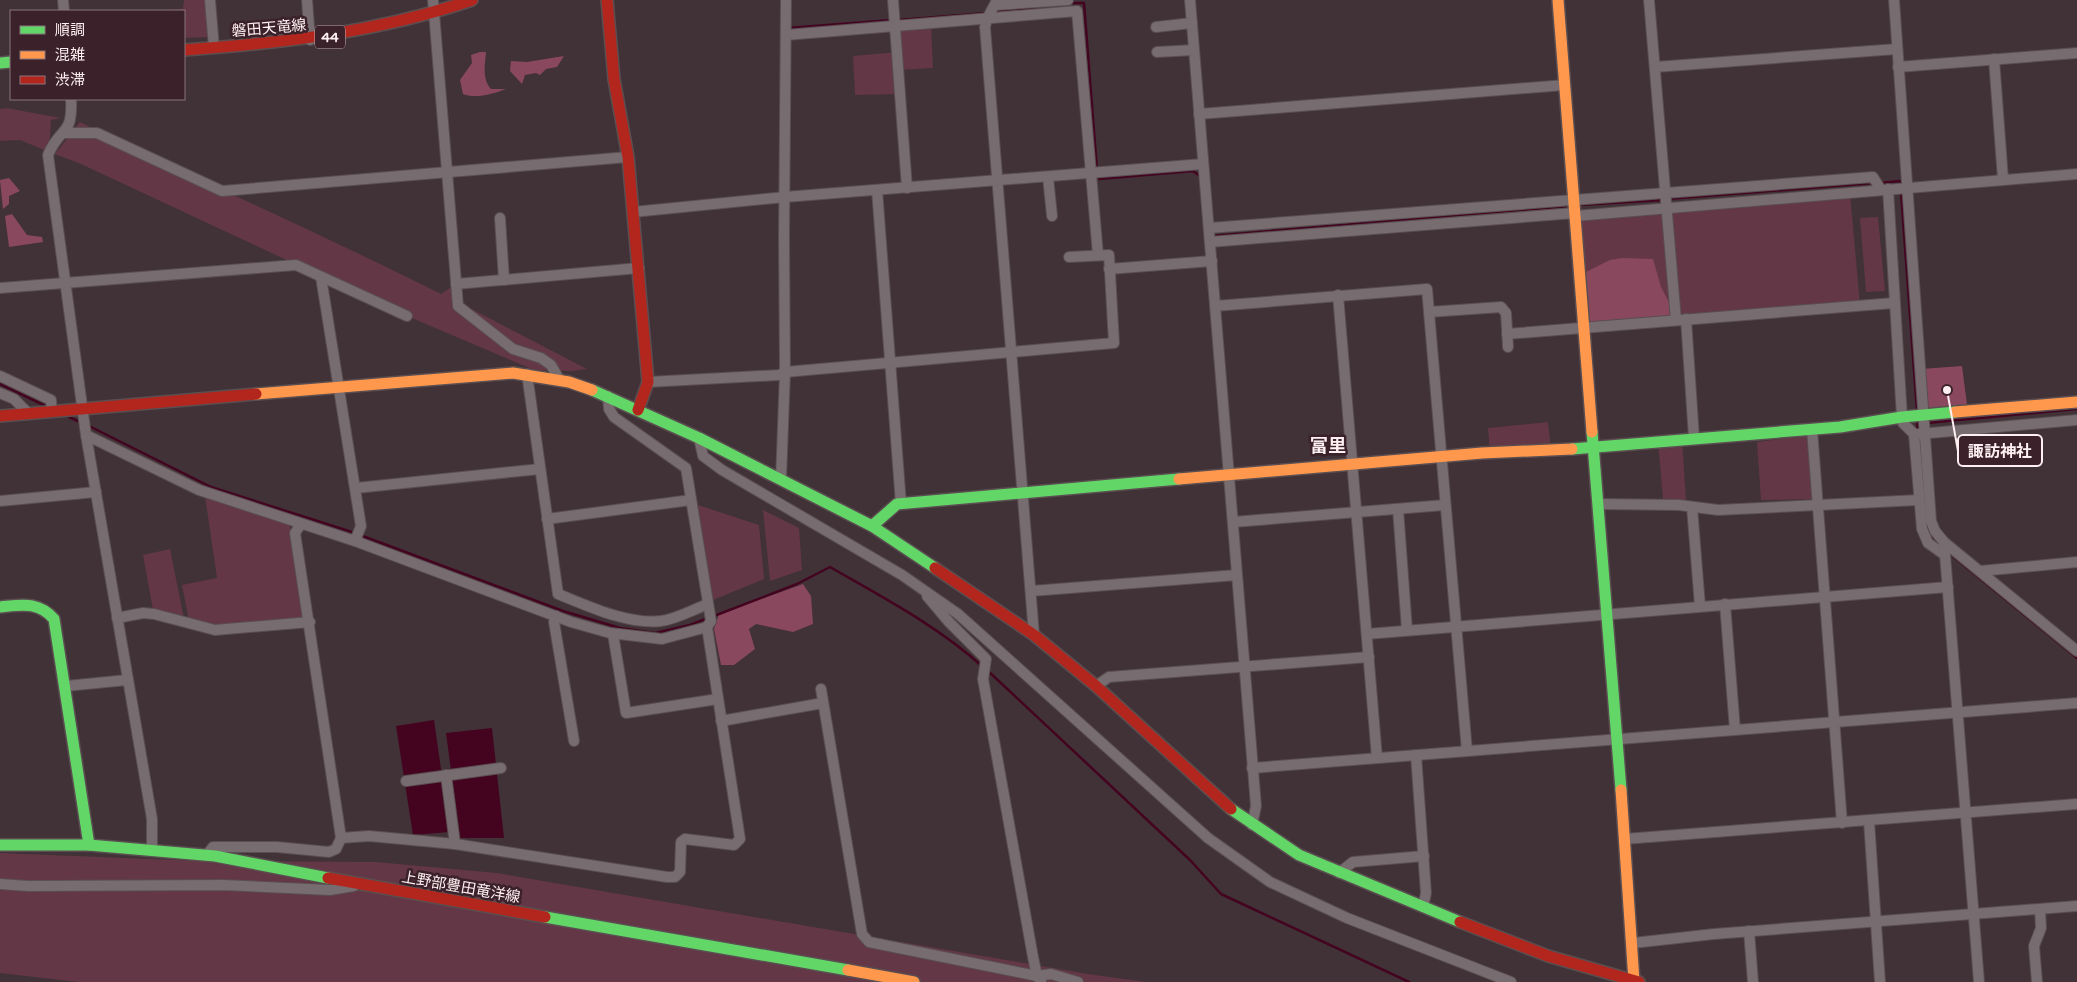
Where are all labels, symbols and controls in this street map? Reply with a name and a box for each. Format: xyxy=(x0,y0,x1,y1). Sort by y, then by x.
legend xyxy=(10,10,185,100)
street label: 磐田天竜線 xyxy=(231,16,307,40)
text: 順調 xyxy=(55,21,85,39)
road number: 44 xyxy=(315,26,345,48)
text: 混雑 xyxy=(55,46,85,64)
text: 渋滞 xyxy=(55,71,85,89)
district label: 富里 xyxy=(1310,435,1346,457)
callout: 諏訪神社 xyxy=(1958,435,2042,466)
text: 諏訪神社 xyxy=(1968,442,2032,462)
street label: 上野部豊田竜洋線 xyxy=(400,868,522,906)

